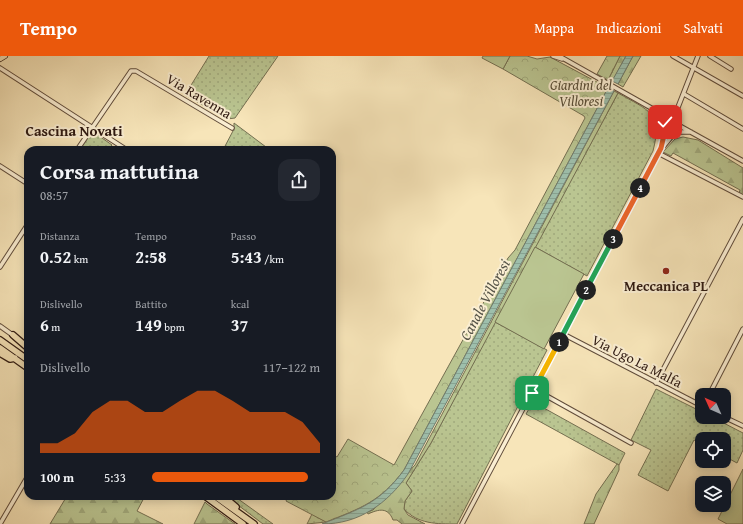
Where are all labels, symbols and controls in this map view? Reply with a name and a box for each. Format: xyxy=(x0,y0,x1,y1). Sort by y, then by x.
text: Tempo xyxy=(20,14,77,42)
text: Mappa xyxy=(534,18,574,38)
text: Indicazioni xyxy=(596,18,661,38)
text: Salvati xyxy=(683,18,723,38)
street label: Via Ravenna xyxy=(163,69,236,124)
park label: Giardini del Villoresi xyxy=(550,75,613,111)
pin xyxy=(648,105,682,139)
icon: check xyxy=(654,111,676,133)
district label: Cascina Novati xyxy=(25,120,123,141)
text: Corsa mattutina xyxy=(40,155,199,187)
button: share xyxy=(278,159,320,201)
pin: 4 xyxy=(630,178,650,198)
text: 4 xyxy=(637,180,643,196)
text: 08:57 xyxy=(40,186,68,205)
text: Distanza xyxy=(40,228,79,244)
text: Tempo xyxy=(135,228,167,244)
text: Passo xyxy=(231,228,256,244)
pin: 3 xyxy=(603,229,623,249)
text: 3 xyxy=(610,231,616,247)
text: 0.52 xyxy=(40,244,71,269)
text: 2:58 xyxy=(135,244,167,269)
text: 5:43 xyxy=(231,244,262,269)
text: km xyxy=(71,251,88,267)
text: /km xyxy=(262,251,284,267)
water label: Canale Villoresi xyxy=(454,256,515,344)
marker: Meccanica PL xyxy=(661,266,671,276)
place label: Meccanica PL xyxy=(624,276,709,296)
pin: 2 xyxy=(576,280,596,300)
text: 2 xyxy=(583,282,589,298)
text: Dislivello xyxy=(40,296,82,312)
text: Battito xyxy=(135,296,167,312)
text: kcal xyxy=(231,296,249,312)
text: 6 xyxy=(40,312,49,337)
text: 149 xyxy=(135,312,162,337)
text: 37 xyxy=(231,312,248,337)
text: m xyxy=(49,319,60,335)
text: bpm xyxy=(162,319,185,335)
street label: Via Ugo La Malfa xyxy=(588,330,686,393)
pin: 1 xyxy=(549,332,569,352)
text: 1 xyxy=(556,334,562,350)
text: Dislivello xyxy=(40,358,90,377)
text: 117–122 m xyxy=(263,358,320,377)
pin xyxy=(515,376,549,410)
icon: arrive xyxy=(521,382,543,404)
north arrow xyxy=(695,388,731,424)
map controls xyxy=(695,388,731,512)
button: locate xyxy=(695,432,731,468)
text: 100 m xyxy=(40,468,74,487)
text: 5:33 xyxy=(104,468,126,487)
button: layers xyxy=(695,476,731,512)

